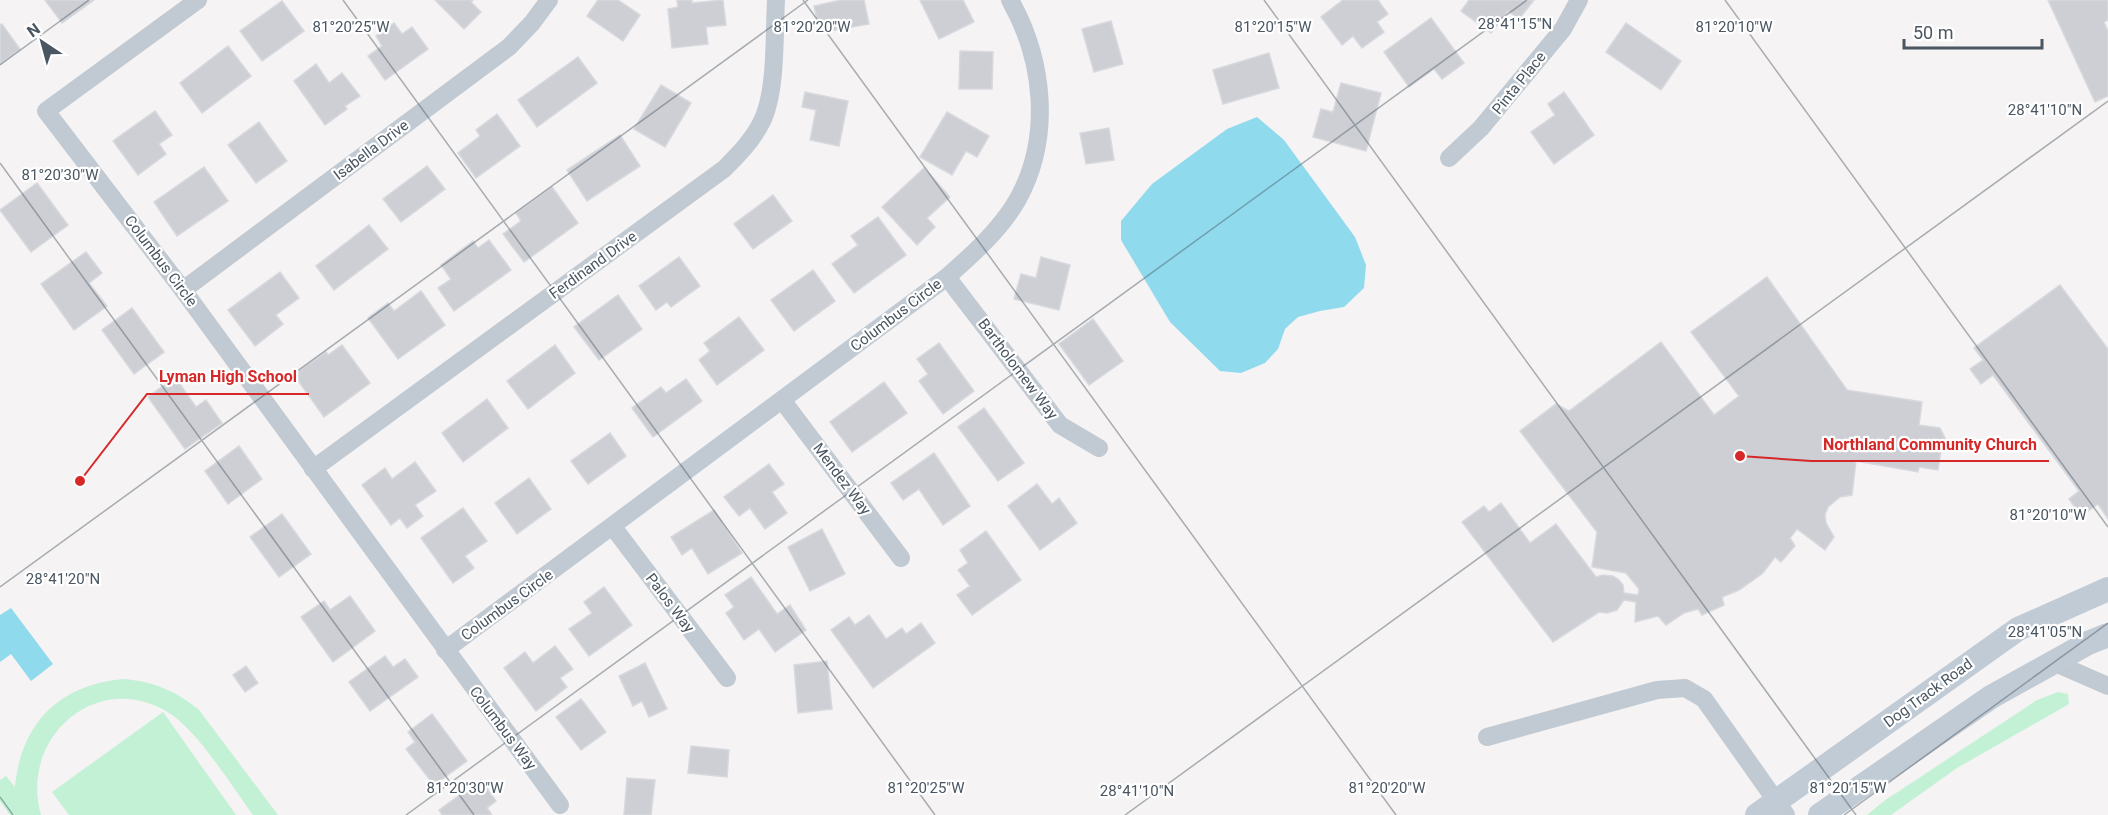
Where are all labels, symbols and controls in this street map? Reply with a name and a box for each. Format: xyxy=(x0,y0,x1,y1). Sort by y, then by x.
north arrow xyxy=(12,12,72,72)
scale bar xyxy=(1904,12,2042,50)
text: 28°41'15"N xyxy=(1478,15,1552,33)
text: 81°20'25"W xyxy=(313,18,389,36)
text: 81°20'20"W xyxy=(774,18,850,36)
text: 81°20'15"W xyxy=(1235,18,1311,36)
text: 81°20'10"W xyxy=(1696,18,1772,36)
text: N xyxy=(23,19,44,41)
text: 50 m xyxy=(1913,22,1953,43)
street label: Pinta Place xyxy=(1488,48,1550,118)
text: 28°41'10"N xyxy=(2008,101,2082,119)
street label: Isabella Drive xyxy=(330,116,412,184)
text: 81°20'30"W xyxy=(22,166,98,184)
street label: Columbus Circle xyxy=(121,212,201,310)
street label: Ferdinand Drive xyxy=(546,227,640,303)
street label: Columbus Circle xyxy=(847,275,945,355)
street label: Bartholomew Way xyxy=(974,315,1062,423)
callout: Lyman High School xyxy=(147,360,309,394)
text: Lyman High School xyxy=(159,367,297,386)
callout: Northland Community Church xyxy=(1811,427,2049,461)
text: Northland Community Church xyxy=(1823,435,2037,454)
street label: Mendez Way xyxy=(809,440,875,518)
text: 81°20'10"W xyxy=(2010,506,2086,524)
street label: Columbus Circle xyxy=(457,566,557,644)
text: 28°41'20"N xyxy=(26,570,100,588)
street label: Palos Way xyxy=(642,570,698,636)
text: 28°41'05"N xyxy=(2008,623,2082,641)
street label: Dog Track Road xyxy=(1880,655,1976,731)
street label: Columbus Way xyxy=(466,683,540,773)
text: 81°20'30"W xyxy=(427,779,503,797)
text: 81°20'25"W xyxy=(888,779,964,797)
text: 81°20'20"W xyxy=(1349,779,1425,797)
text: 81°20'15"W xyxy=(1810,779,1886,797)
text: 28°41'10"N xyxy=(1100,782,1174,800)

